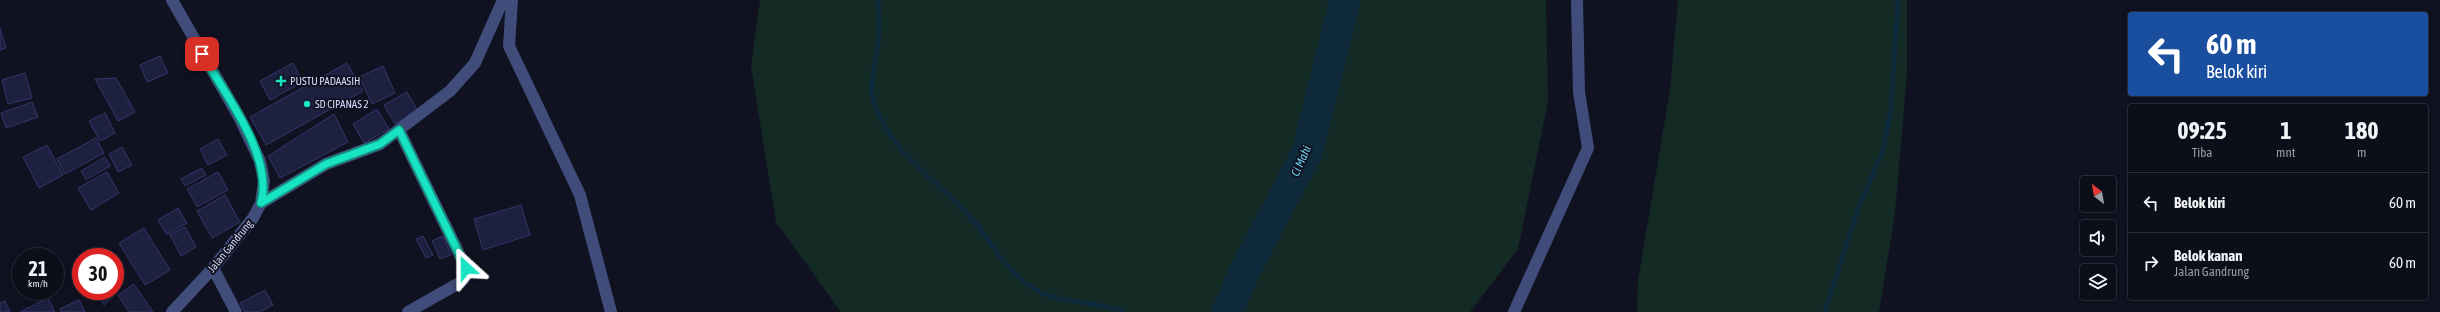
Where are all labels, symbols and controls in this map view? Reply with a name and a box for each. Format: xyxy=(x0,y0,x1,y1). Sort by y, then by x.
icon: left xyxy=(2140,28,2192,80)
text: 60 m xyxy=(2206,28,2256,60)
pin xyxy=(185,37,219,71)
icon: arrive xyxy=(191,43,213,65)
text: Belok kiri xyxy=(2206,61,2267,82)
marker: PUSTU PADAASIH xyxy=(275,75,287,87)
place label: PUSTU PADAASIH xyxy=(290,75,360,87)
place label: SD CIPANAS 2 xyxy=(315,98,369,110)
marker: SD CIPANAS 2 xyxy=(302,99,312,109)
text: 09:25 xyxy=(2177,117,2227,144)
text: 1 xyxy=(2280,117,2291,144)
text: 180 xyxy=(2345,117,2379,144)
water label: Ci Mahi xyxy=(1288,143,1314,178)
text: Tiba xyxy=(2192,145,2212,160)
text: mnt xyxy=(2276,145,2295,160)
text: m xyxy=(2357,145,2366,160)
north arrow xyxy=(2080,176,2116,212)
map controls xyxy=(2080,176,2116,300)
icon: left xyxy=(2140,192,2162,214)
text: Belok kiri xyxy=(2174,194,2225,211)
text: 60 m xyxy=(2389,194,2416,211)
street label: Jalan Gandrung xyxy=(205,217,255,274)
button: sound xyxy=(2080,220,2116,256)
position arrow xyxy=(445,247,487,289)
text: Belok kanan xyxy=(2174,247,2243,264)
speed limit sign: 30 xyxy=(72,248,124,300)
icon: right xyxy=(2140,252,2162,274)
text: 60 m xyxy=(2389,254,2416,271)
text: 21 xyxy=(29,257,47,280)
button: layers xyxy=(2080,264,2116,300)
text: Jalan Gandrung xyxy=(2174,264,2249,279)
text: km/h xyxy=(28,278,48,289)

